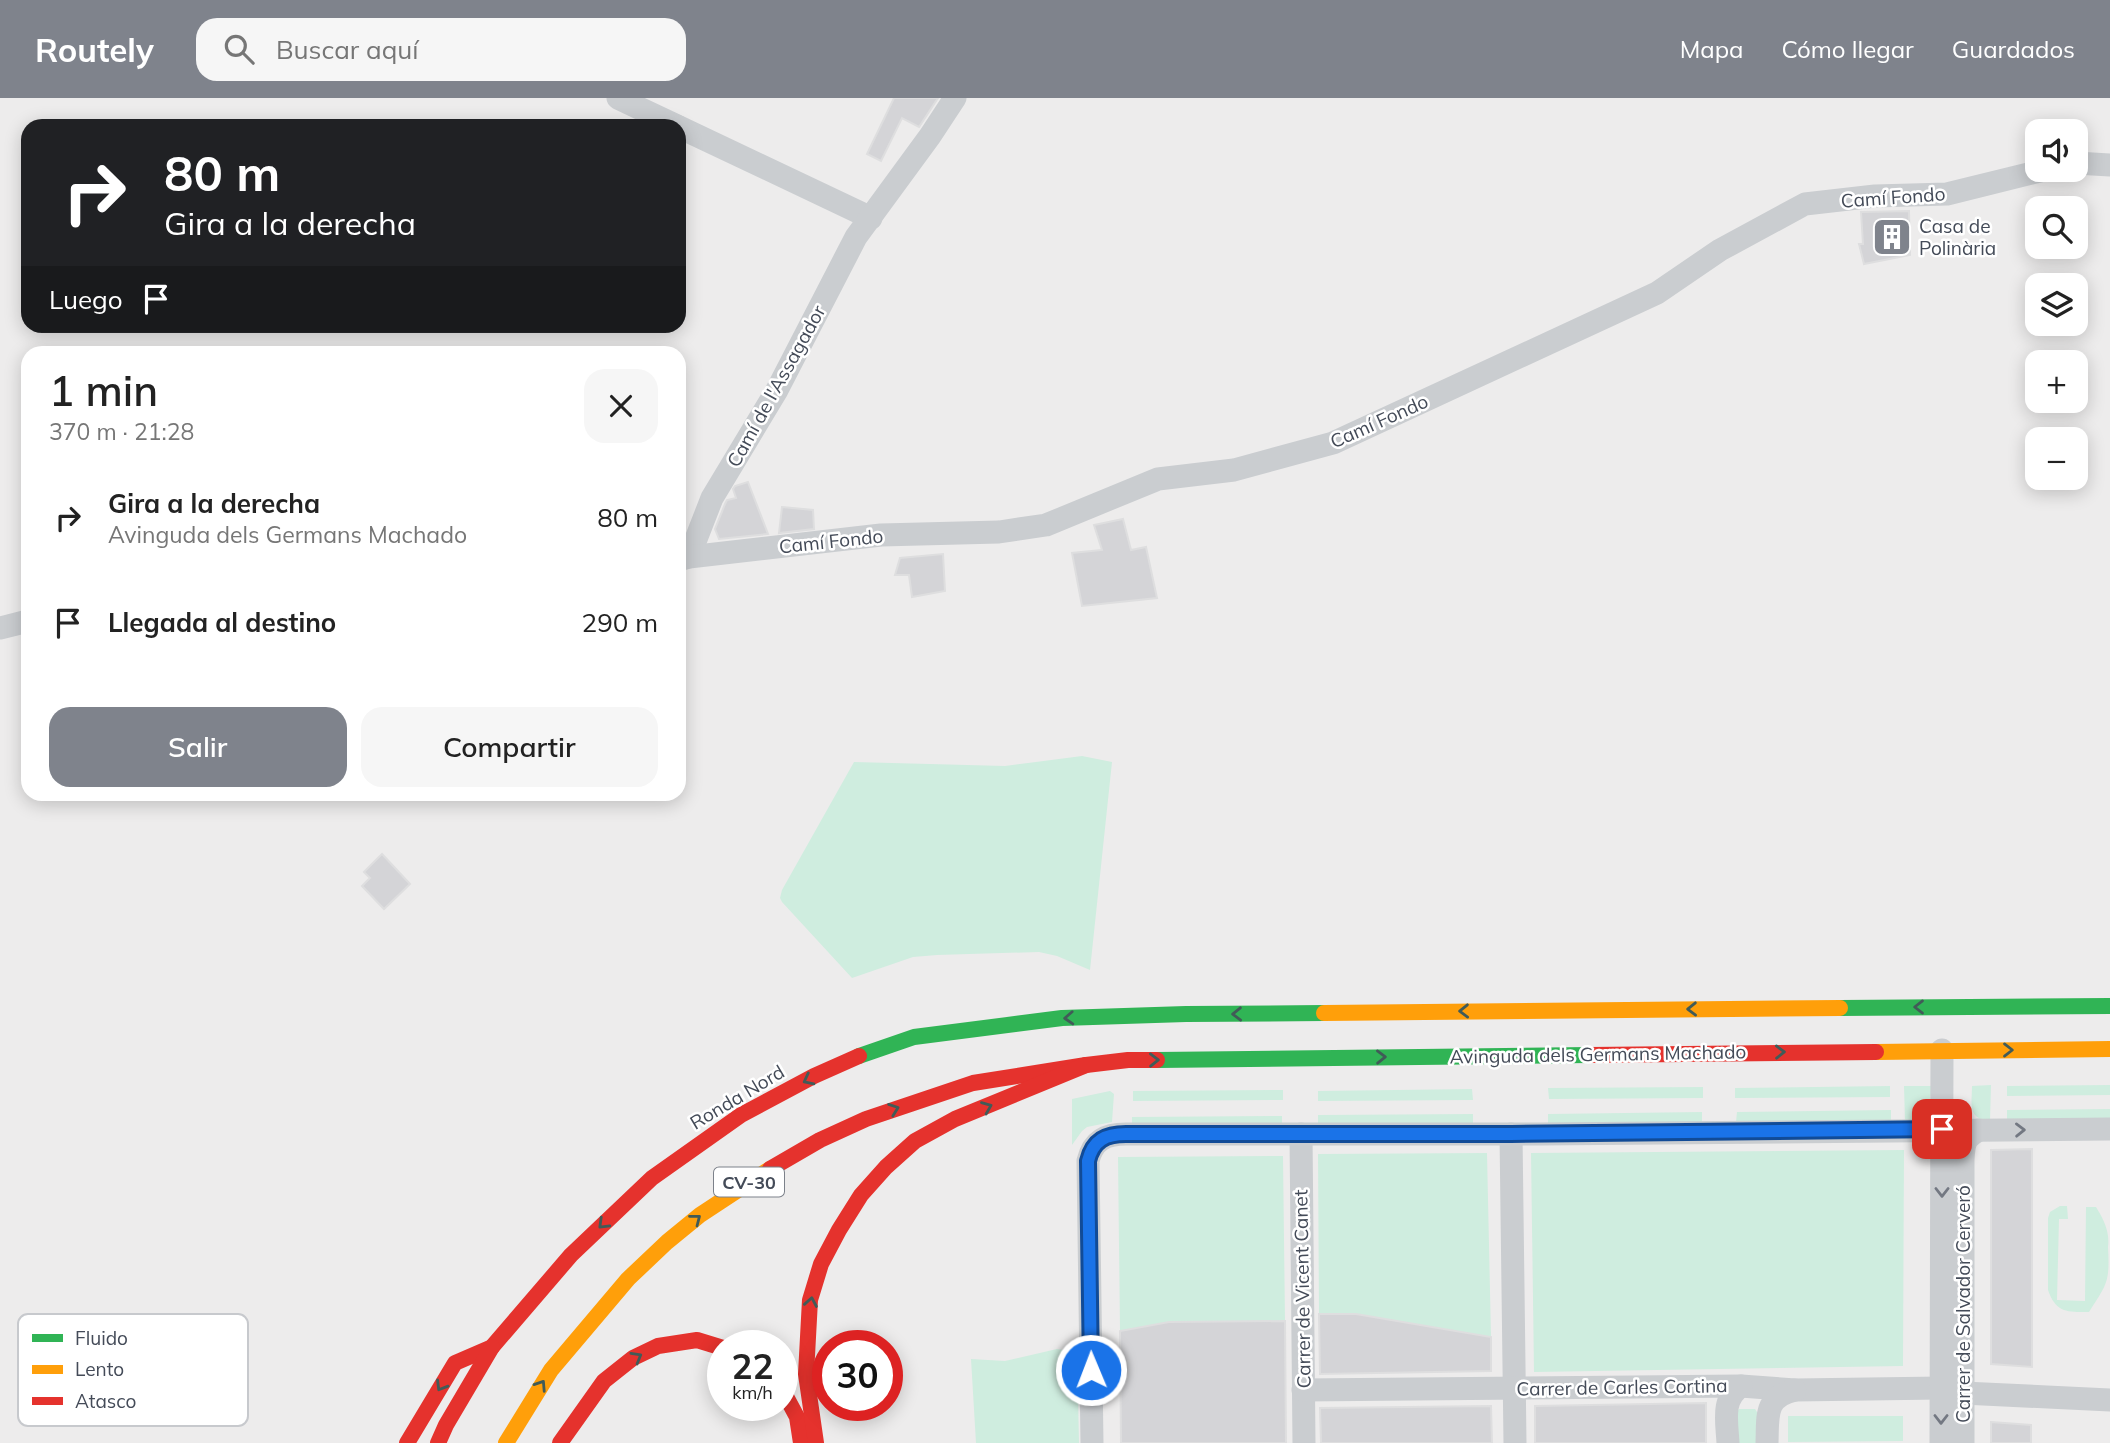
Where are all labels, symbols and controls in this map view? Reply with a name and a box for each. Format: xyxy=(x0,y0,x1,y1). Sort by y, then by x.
search box xyxy=(196,18,686,81)
text: Routely xyxy=(35,29,154,70)
icon: search xyxy=(220,30,258,68)
text: Buscar aquí xyxy=(276,33,418,66)
text: Mapa xyxy=(1680,34,1743,64)
text: Cómo llegar xyxy=(1781,34,1914,64)
text: Guardados xyxy=(1952,34,2075,64)
map controls xyxy=(2025,119,2088,490)
button: sound xyxy=(2025,119,2088,182)
text: 80 m xyxy=(164,142,280,203)
icon: right xyxy=(49,147,140,238)
street label: Camí Fondo xyxy=(1840,181,1946,213)
button: search xyxy=(2025,196,2088,259)
text: Gira a la derecha xyxy=(164,203,416,243)
place label: Casa de Polinària xyxy=(1919,214,1996,260)
building icon: Casa de Polinària xyxy=(1871,216,1913,258)
button: layers xyxy=(2025,273,2088,336)
icon: arrive xyxy=(137,280,175,318)
text: Luego xyxy=(49,283,123,316)
street label: Camí de l'Assagador xyxy=(721,301,831,471)
button: + xyxy=(2025,350,2088,413)
text: 1 min xyxy=(49,364,158,417)
button: close xyxy=(584,369,658,443)
street label: Camí Fondo xyxy=(1326,389,1432,453)
text: 370 m · 21:28 xyxy=(49,417,194,446)
button: − xyxy=(2025,427,2088,490)
text: Gira a la derecha xyxy=(108,487,320,520)
icon: right xyxy=(49,499,87,537)
text: 80 m xyxy=(597,501,658,534)
text: Avinguda dels Germans Machado xyxy=(108,520,467,549)
street label: Camí Fondo xyxy=(778,524,884,558)
icon: arrive xyxy=(49,604,87,642)
text: Llegada al destino xyxy=(108,606,336,639)
text: 290 m xyxy=(582,606,658,639)
button: Salir xyxy=(49,707,347,787)
button: Compartir xyxy=(361,707,658,787)
one-way arrow xyxy=(1914,1000,1925,1015)
one-way arrow xyxy=(1686,1001,1697,1017)
one-way arrow xyxy=(1459,1004,1470,1019)
one-way arrow xyxy=(1231,1006,1242,1021)
one-way arrow xyxy=(1064,1010,1075,1025)
street label: Avinguda dels Germans Machado xyxy=(1449,1039,1747,1069)
one-way arrow xyxy=(2003,1042,2013,1058)
one-way arrow xyxy=(1775,1044,1786,1060)
one-way arrow xyxy=(1376,1049,1387,1065)
one-way arrow xyxy=(1148,1052,1159,1067)
street label: Ronda Nord xyxy=(685,1059,789,1135)
one-way arrow xyxy=(803,1071,815,1085)
pin xyxy=(1912,1099,1972,1159)
one-way arrow xyxy=(981,1101,993,1115)
one-way arrow xyxy=(887,1103,900,1117)
icon: arrive xyxy=(1923,1110,1961,1148)
one-way arrow xyxy=(2015,1122,2026,1138)
road number: CV-30 xyxy=(714,1168,784,1196)
street label: Carrer de Salvador Cerveró xyxy=(1951,1185,1975,1423)
one-way arrow xyxy=(1934,1187,1950,1197)
street label: Carrer de Vicent Canet xyxy=(1288,1189,1316,1389)
one-way arrow xyxy=(688,1214,700,1227)
one-way arrow xyxy=(598,1215,611,1228)
one-way arrow xyxy=(803,1296,818,1308)
legend xyxy=(18,1314,248,1426)
text: Fluido xyxy=(75,1326,128,1350)
speed limit sign: 30 xyxy=(812,1330,903,1421)
position arrow xyxy=(1054,1333,1128,1407)
text: 22 xyxy=(731,1344,774,1388)
one-way arrow xyxy=(630,1352,643,1365)
text: Lento xyxy=(75,1357,124,1381)
street label: Carrer de Carles Cortina xyxy=(1516,1373,1728,1401)
one-way arrow xyxy=(437,1378,450,1391)
one-way arrow xyxy=(533,1379,546,1392)
text: km/h xyxy=(732,1381,773,1404)
text: Atasco xyxy=(75,1389,136,1413)
one-way arrow xyxy=(1933,1414,1949,1425)

